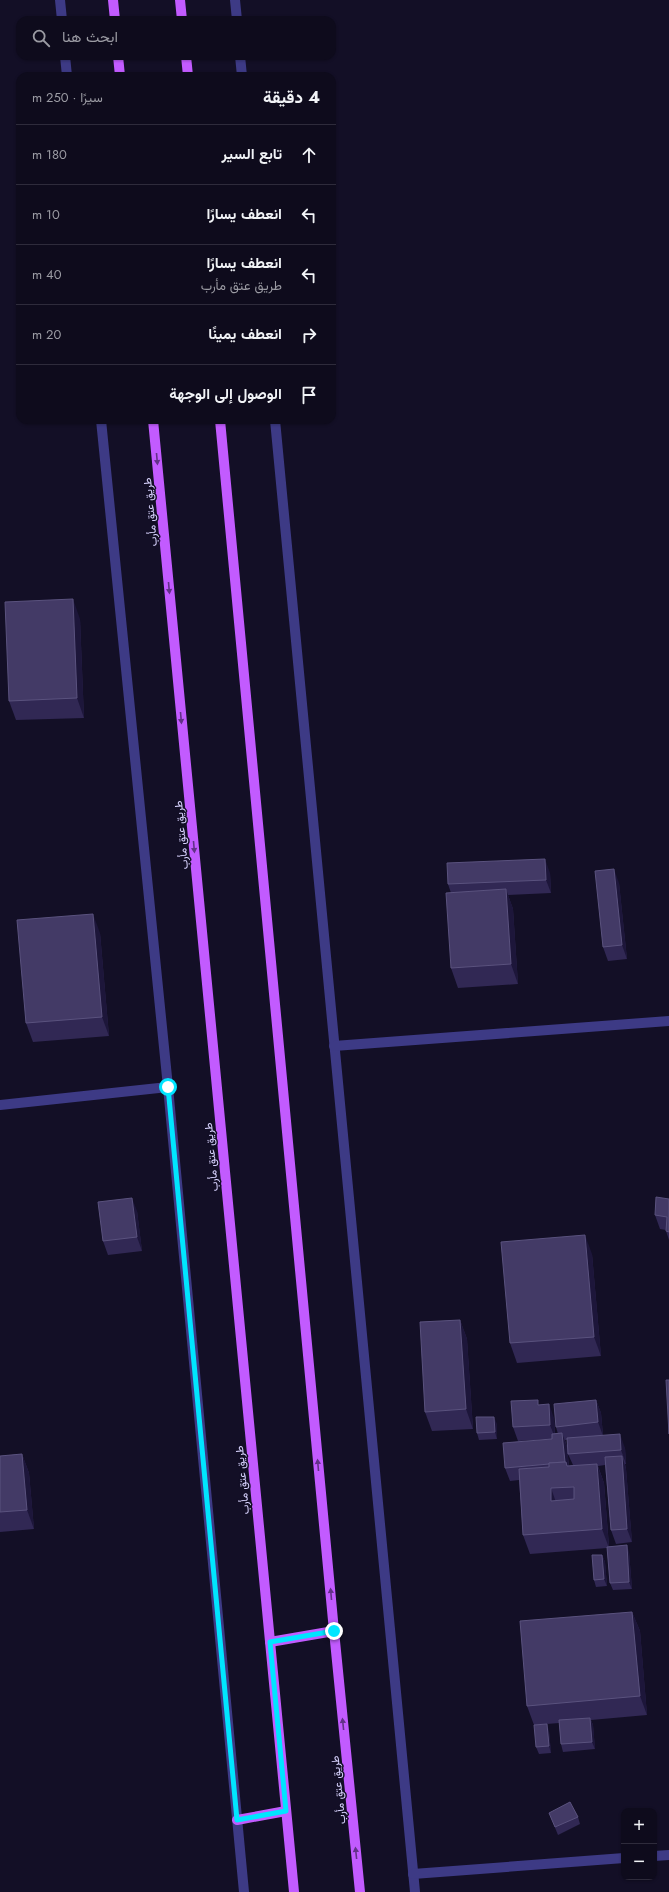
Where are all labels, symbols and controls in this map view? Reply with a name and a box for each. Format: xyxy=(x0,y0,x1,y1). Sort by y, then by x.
search box xyxy=(16,16,336,60)
text: ابحث هنا xyxy=(62,26,118,48)
icon: search xyxy=(30,27,52,49)
text: 4 دقيقة xyxy=(263,85,320,109)
text: سيرًا · 250 m xyxy=(32,88,103,107)
text: تابع السير xyxy=(222,143,282,165)
icon: ahead xyxy=(298,144,320,166)
text: 180 m xyxy=(32,145,67,164)
text: انعطف يسارًا xyxy=(207,203,282,225)
icon: left xyxy=(298,204,320,226)
text: 10 m xyxy=(32,205,60,224)
text: انعطف يسارًا xyxy=(207,252,282,274)
icon: left xyxy=(298,264,320,286)
text: 40 m xyxy=(32,265,61,284)
text: طريق عتق مأرب xyxy=(201,276,282,295)
text: انعطف يمينًا xyxy=(208,323,282,345)
icon: right xyxy=(298,324,320,346)
text: 20 m xyxy=(32,325,61,344)
text: الوصول إلى الوجهة xyxy=(169,383,282,405)
icon: arrive xyxy=(298,384,320,406)
one-way arrow xyxy=(153,453,160,465)
street label: طريق عتق مأرب xyxy=(139,477,161,547)
one-way arrow xyxy=(166,582,172,594)
one-way arrow xyxy=(178,712,185,724)
street label: طريق عتق مأرب xyxy=(170,800,192,870)
one-way arrow xyxy=(190,841,197,853)
route start xyxy=(159,1078,177,1096)
street label: طريق عتق مأرب xyxy=(200,1122,222,1192)
street label: طريق عتق مأرب xyxy=(231,1445,253,1515)
one-way arrow xyxy=(315,1459,322,1471)
one-way arrow xyxy=(327,1588,334,1601)
route end xyxy=(325,1622,343,1640)
one-way arrow xyxy=(340,1718,347,1730)
street label: طريق عتق مأرب xyxy=(326,1755,350,1825)
map controls xyxy=(621,1808,657,1880)
button: + xyxy=(621,1808,657,1844)
button: − xyxy=(621,1844,657,1880)
one-way arrow xyxy=(353,1847,360,1859)

